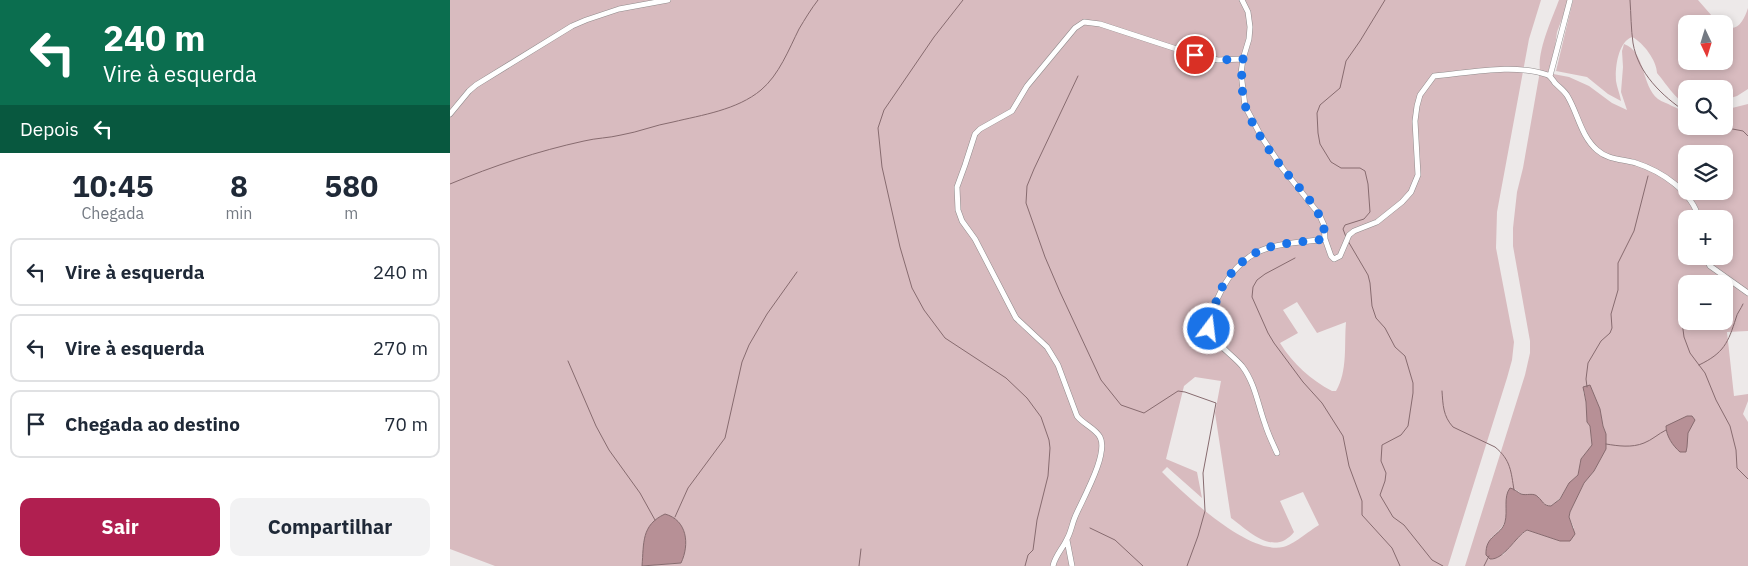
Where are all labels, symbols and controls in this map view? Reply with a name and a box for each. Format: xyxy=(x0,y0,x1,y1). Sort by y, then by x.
text: 240 m xyxy=(103,15,206,61)
north arrow xyxy=(1678,15,1732,70)
map controls xyxy=(1678,15,1733,330)
icon: left xyxy=(20,20,85,85)
pin xyxy=(1174,34,1216,76)
icon: arrive xyxy=(1181,41,1209,69)
text: Vire à esquerda xyxy=(103,59,257,88)
button: search xyxy=(1678,80,1733,135)
icon: left xyxy=(89,115,117,143)
text: Depois xyxy=(20,117,79,141)
button: layers xyxy=(1678,145,1733,200)
text: 10:45 xyxy=(72,166,154,205)
text: 8 xyxy=(230,166,248,205)
text: 580 xyxy=(324,166,378,205)
text: Chegada xyxy=(81,203,144,223)
text: min xyxy=(225,203,252,223)
text: m xyxy=(344,203,358,223)
button: + xyxy=(1678,210,1733,265)
icon: left xyxy=(22,258,50,286)
text: Vire à esquerda xyxy=(65,260,205,284)
text: 240 m xyxy=(373,260,428,284)
button: − xyxy=(1678,275,1733,330)
position arrow xyxy=(1182,302,1234,354)
icon: left xyxy=(22,334,50,362)
text: Vire à esquerda xyxy=(65,336,205,360)
text: 270 m xyxy=(373,336,428,360)
icon: arrive xyxy=(22,410,50,438)
text: Chegada ao destino xyxy=(65,412,240,436)
text: 70 m xyxy=(384,412,428,436)
button: Sair xyxy=(20,498,220,556)
button: Compartilhar xyxy=(230,498,430,556)

